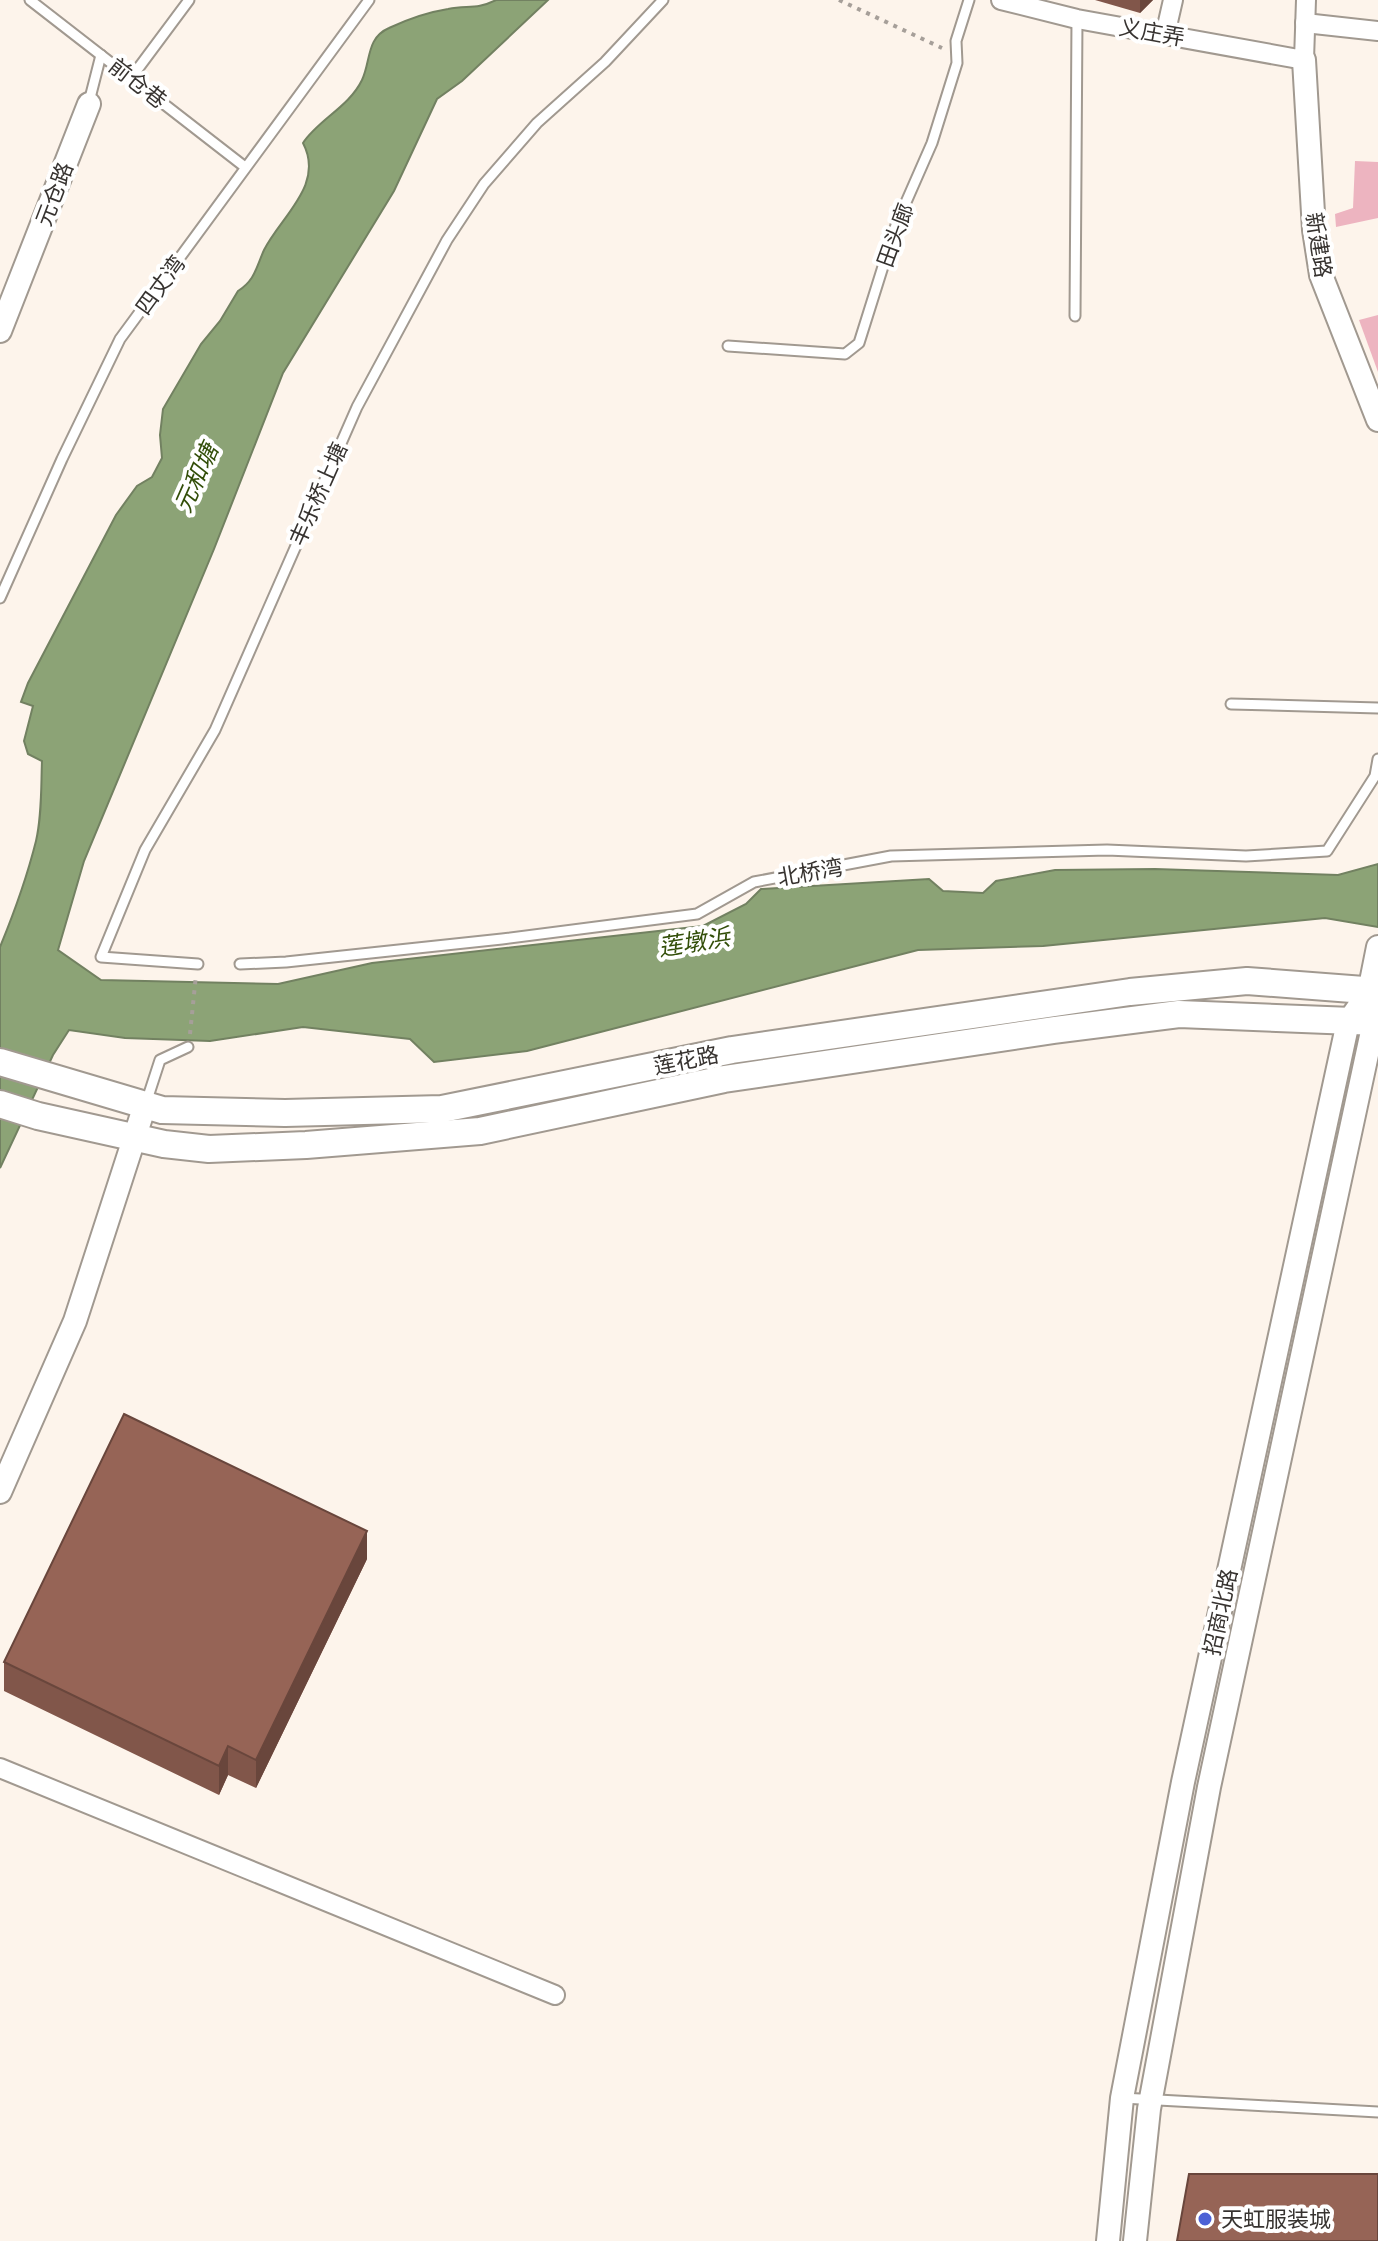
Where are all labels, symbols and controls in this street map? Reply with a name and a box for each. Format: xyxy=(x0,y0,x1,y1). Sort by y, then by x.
street label: 义庄弄 xyxy=(1117,12,1187,52)
street label: 前仓巷 xyxy=(103,52,173,114)
street label: 元仓路 xyxy=(29,158,79,230)
street label: 田头廊 xyxy=(871,199,919,271)
street label: 新建路 xyxy=(1300,210,1338,280)
street label: 四丈湾 xyxy=(129,250,191,320)
water label: 元和塘 xyxy=(167,435,226,517)
street label: 丰乐桥上塘 xyxy=(283,438,353,550)
street label: 北桥湾 xyxy=(775,852,845,892)
water label: 莲墩浜 xyxy=(656,921,734,963)
street label: 莲花路 xyxy=(651,1040,721,1080)
street label: 招商北路 xyxy=(1197,1566,1243,1658)
place label: 天虹服装城 xyxy=(1221,2205,1331,2233)
marker: 天虹服装城 xyxy=(1196,2210,1214,2228)

